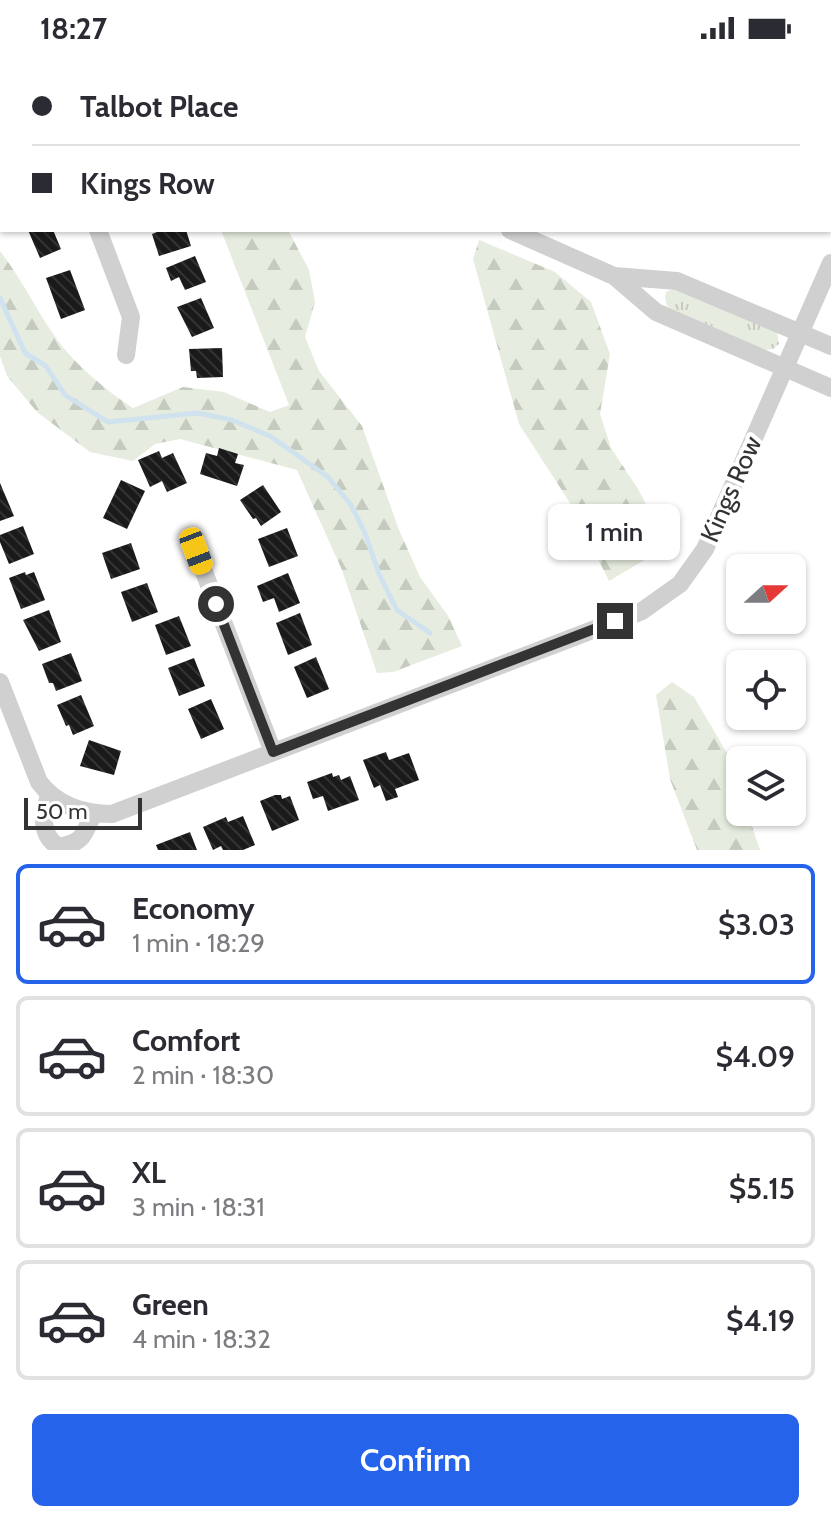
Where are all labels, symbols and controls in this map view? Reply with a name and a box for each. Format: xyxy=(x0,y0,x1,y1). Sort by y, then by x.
text: 18:27 xyxy=(40,10,107,47)
text: Talbot Place xyxy=(80,88,239,125)
text: Kings Row xyxy=(80,165,215,202)
street label: Kings Row xyxy=(693,431,769,547)
callout: 1 min xyxy=(549,505,681,561)
text: 1 min xyxy=(585,516,643,548)
car xyxy=(176,524,216,578)
north arrow xyxy=(726,554,806,634)
map controls xyxy=(726,554,806,826)
route start xyxy=(198,586,234,622)
route end xyxy=(597,603,633,639)
button: locate xyxy=(726,650,806,730)
button: layers xyxy=(726,746,806,826)
scale bar xyxy=(24,794,142,830)
text: 50 m xyxy=(36,798,88,825)
icon: car xyxy=(36,888,108,960)
text: Economy xyxy=(132,890,255,927)
text: $3.03 xyxy=(718,906,795,943)
text: 1 min · 18:29 xyxy=(132,927,265,959)
icon: car xyxy=(36,1020,108,1092)
text: Comfort xyxy=(132,1022,240,1059)
text: $4.09 xyxy=(715,1038,795,1075)
text: 2 min · 18:30 xyxy=(132,1059,274,1091)
icon: car xyxy=(36,1152,108,1224)
text: XL xyxy=(132,1154,166,1191)
text: $5.15 xyxy=(729,1170,795,1207)
text: 3 min · 18:31 xyxy=(132,1191,265,1223)
icon: car xyxy=(36,1284,108,1356)
text: Green xyxy=(132,1286,209,1323)
text: $4.19 xyxy=(726,1302,795,1339)
text: 4 min · 18:32 xyxy=(132,1323,271,1355)
button: Confirm xyxy=(32,1414,799,1506)

